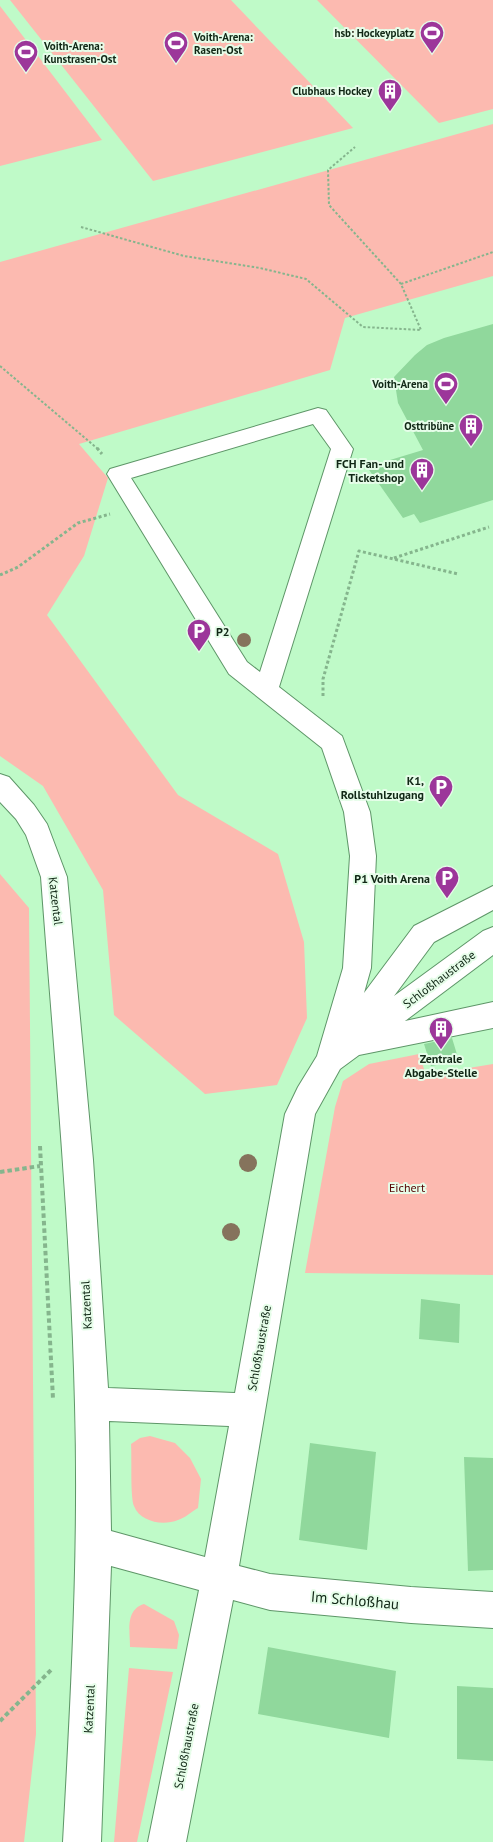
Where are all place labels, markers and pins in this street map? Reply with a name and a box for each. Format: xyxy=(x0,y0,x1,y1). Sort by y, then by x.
sports icon: hsb: Hockeyplatz xyxy=(419,20,445,54)
place label: hsb: Hockeyplatz xyxy=(334,26,414,40)
sports icon: Voith-Arena: Rasen-Ost xyxy=(163,30,189,64)
place label: Voith-Arena: Rasen-Ost xyxy=(193,30,253,57)
sports icon: Voith-Arena: Kunstrasen-Ost xyxy=(13,39,39,73)
place label: Voith-Arena: Kunstrasen-Ost xyxy=(43,39,117,66)
building icon: Clubhaus Hockey xyxy=(377,78,403,112)
place label: Clubhaus Hockey xyxy=(292,84,373,98)
sports icon: Voith-Arena xyxy=(433,371,459,405)
place label: Voith-Arena xyxy=(371,377,428,391)
building icon: Osttribüne xyxy=(458,413,484,447)
place label: Osttribüne xyxy=(404,419,454,433)
place label: FCH Fan- und Ticketshop xyxy=(336,456,405,485)
building icon: FCH Fan- und Ticketshop xyxy=(409,457,435,491)
parking icon: P2 xyxy=(186,618,212,652)
place label: P2 xyxy=(216,624,230,639)
place label: K1, Rollstuhlzugang xyxy=(341,773,424,802)
parking icon: K1, Rollstuhlzugang xyxy=(428,774,454,808)
parking icon: P1 Voith Arena xyxy=(434,865,460,899)
place label: P1 Voith Arena xyxy=(354,871,430,886)
building icon: Zentrale Abgabe-Stelle xyxy=(428,1016,454,1050)
place label: Zentrale Abgabe-Stelle xyxy=(405,1051,477,1080)

